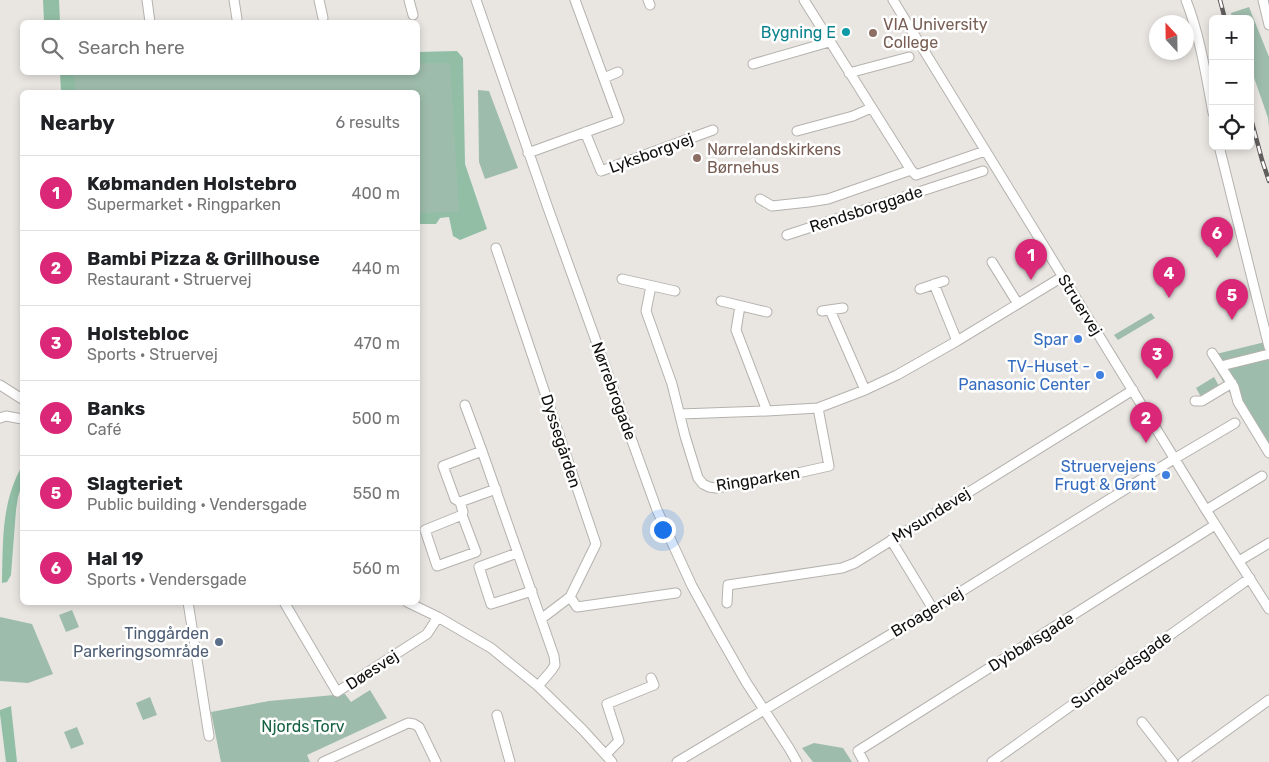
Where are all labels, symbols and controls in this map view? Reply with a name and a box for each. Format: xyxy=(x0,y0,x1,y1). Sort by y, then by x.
place label: VIA University College xyxy=(883,15,988,52)
north arrow xyxy=(1149,15,1194,60)
map controls xyxy=(1209,15,1254,150)
button: + xyxy=(1209,15,1254,60)
search box xyxy=(20,20,420,75)
place label: Bygning E xyxy=(761,23,836,42)
marker: Bygning E xyxy=(840,26,852,38)
marker: VIA University College xyxy=(867,27,879,39)
icon: search xyxy=(38,34,66,62)
text: Search here xyxy=(78,36,185,59)
button: − xyxy=(1209,60,1254,105)
button: locate xyxy=(1209,105,1254,150)
text: Nearby xyxy=(40,110,115,135)
text: 6 results xyxy=(335,113,400,132)
street label: Lyksborgvej xyxy=(606,129,696,177)
place label: Nørrelandskirkens Børnehus xyxy=(707,140,841,177)
marker: Nørrelandskirkens Børnehus xyxy=(691,152,703,164)
text: Købmanden Holstebro xyxy=(87,172,297,195)
street label: Rendsborggade xyxy=(807,182,925,236)
text: 1 xyxy=(52,184,60,203)
text: 400 m xyxy=(352,184,400,203)
text: Supermarket · Ringparken xyxy=(87,195,281,214)
pin: 6 xyxy=(1201,217,1233,258)
pin: 1 xyxy=(1015,239,1047,280)
text: Bambi Pizza & Grillhouse xyxy=(87,247,320,270)
pin: 4 xyxy=(1153,257,1185,298)
text: 2 xyxy=(51,259,61,278)
text: 440 m xyxy=(352,259,400,278)
text: Restaurant · Struervej xyxy=(87,270,252,289)
street label: Struervej xyxy=(1054,271,1106,339)
pin: 5 xyxy=(1216,279,1248,320)
text: Holstebloc xyxy=(87,322,189,345)
place label: Spar xyxy=(1034,330,1068,349)
marker: Spar xyxy=(1072,333,1084,345)
text: 3 xyxy=(51,334,61,353)
text: 470 m xyxy=(354,334,400,353)
pin: 3 xyxy=(1141,338,1173,379)
street label: Nørrebrogade xyxy=(587,339,641,443)
text: Sports · Struervej xyxy=(87,345,218,364)
place label: TV-Huset - Panasonic Center xyxy=(958,357,1090,394)
marker: TV-Huset - Panasonic Center xyxy=(1094,369,1106,381)
street label: Dyssegården xyxy=(537,392,585,490)
text: Banks xyxy=(87,397,145,420)
pin: 2 xyxy=(1130,402,1162,443)
text: 4 xyxy=(51,409,61,428)
text: 500 m xyxy=(352,409,400,428)
text: Café xyxy=(87,420,121,439)
place label: Struervejens Frugt & Grønt xyxy=(1055,457,1156,494)
street label: Ringparken xyxy=(715,463,801,495)
marker: Struervejens Frugt & Grønt xyxy=(1160,469,1172,481)
text: Slagteriet xyxy=(87,472,183,495)
street label: Mysundevej xyxy=(888,483,974,547)
text: 5 xyxy=(51,484,61,503)
text: 550 m xyxy=(353,484,400,503)
text: Public building · Vendersgade xyxy=(87,495,307,514)
your location xyxy=(650,517,676,543)
text: Hal 19 xyxy=(87,547,143,570)
text: 6 xyxy=(51,559,61,578)
text: 560 m xyxy=(353,559,400,578)
text: Sports · Vendersgade xyxy=(87,570,247,589)
street label: Broagervej xyxy=(887,583,967,641)
street label: Dybbølsgade xyxy=(985,608,1077,676)
place label: Tinggården Parkeringsområde xyxy=(73,624,209,661)
street label: Sundevedsgade xyxy=(1067,627,1175,713)
marker: Tinggården Parkeringsområde xyxy=(213,636,225,648)
street label: Døesvej xyxy=(342,646,402,694)
park label: Njords Torv xyxy=(261,717,345,736)

